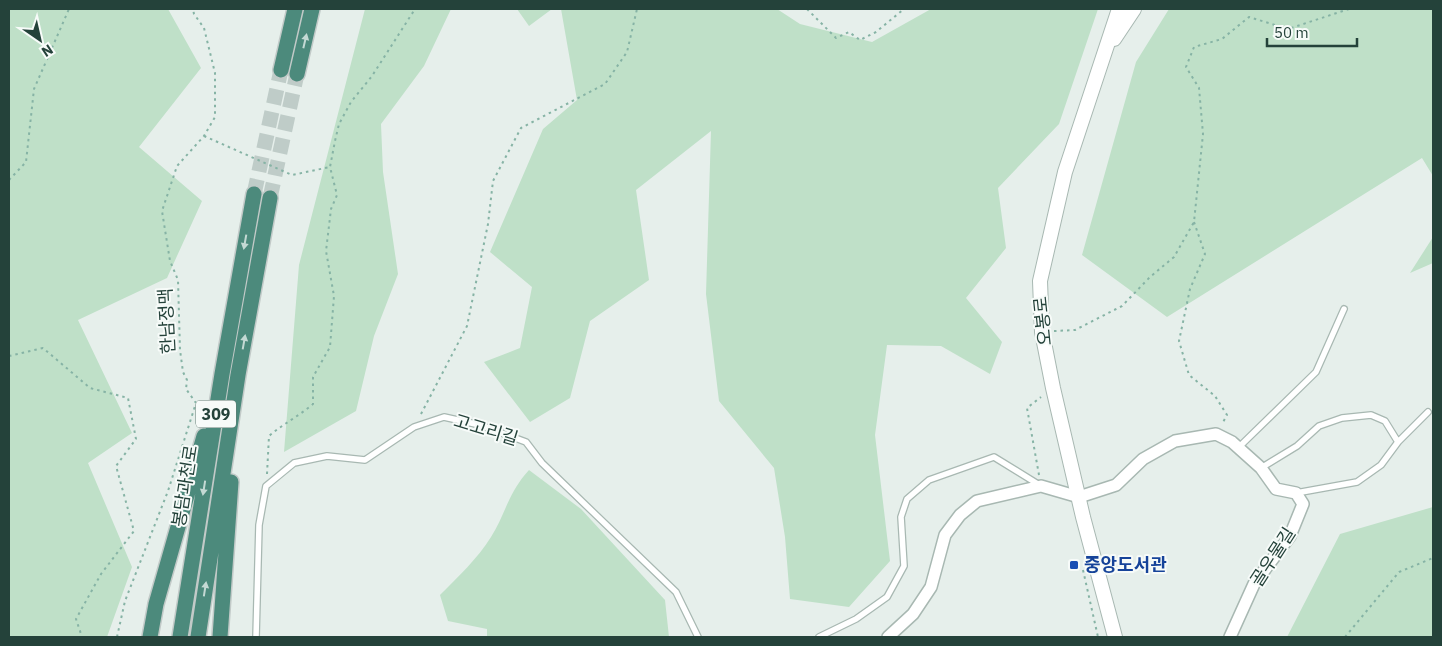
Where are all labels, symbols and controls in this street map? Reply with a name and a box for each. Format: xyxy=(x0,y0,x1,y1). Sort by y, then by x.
north arrow xyxy=(15,15,65,65)
scale bar xyxy=(1267,15,1357,47)
text: 50 m xyxy=(1274,23,1309,42)
one-way arrow xyxy=(301,34,309,49)
text: N xyxy=(38,40,57,61)
one-way arrow xyxy=(241,234,249,250)
street label: 한남정맥 xyxy=(153,287,180,355)
street label: 오봉로 xyxy=(1028,295,1057,347)
one-way arrow xyxy=(240,334,248,350)
road number: 309 xyxy=(196,400,236,428)
street label: 고고리길 xyxy=(451,409,521,450)
street label: 봉담과천로 xyxy=(167,443,202,529)
one-way arrow xyxy=(200,481,208,497)
street label: 골우물길 xyxy=(1245,523,1300,591)
place label: 중앙도서관 xyxy=(1084,553,1167,576)
marker: 중앙도서관 xyxy=(1068,559,1080,571)
one-way arrow xyxy=(202,581,210,597)

